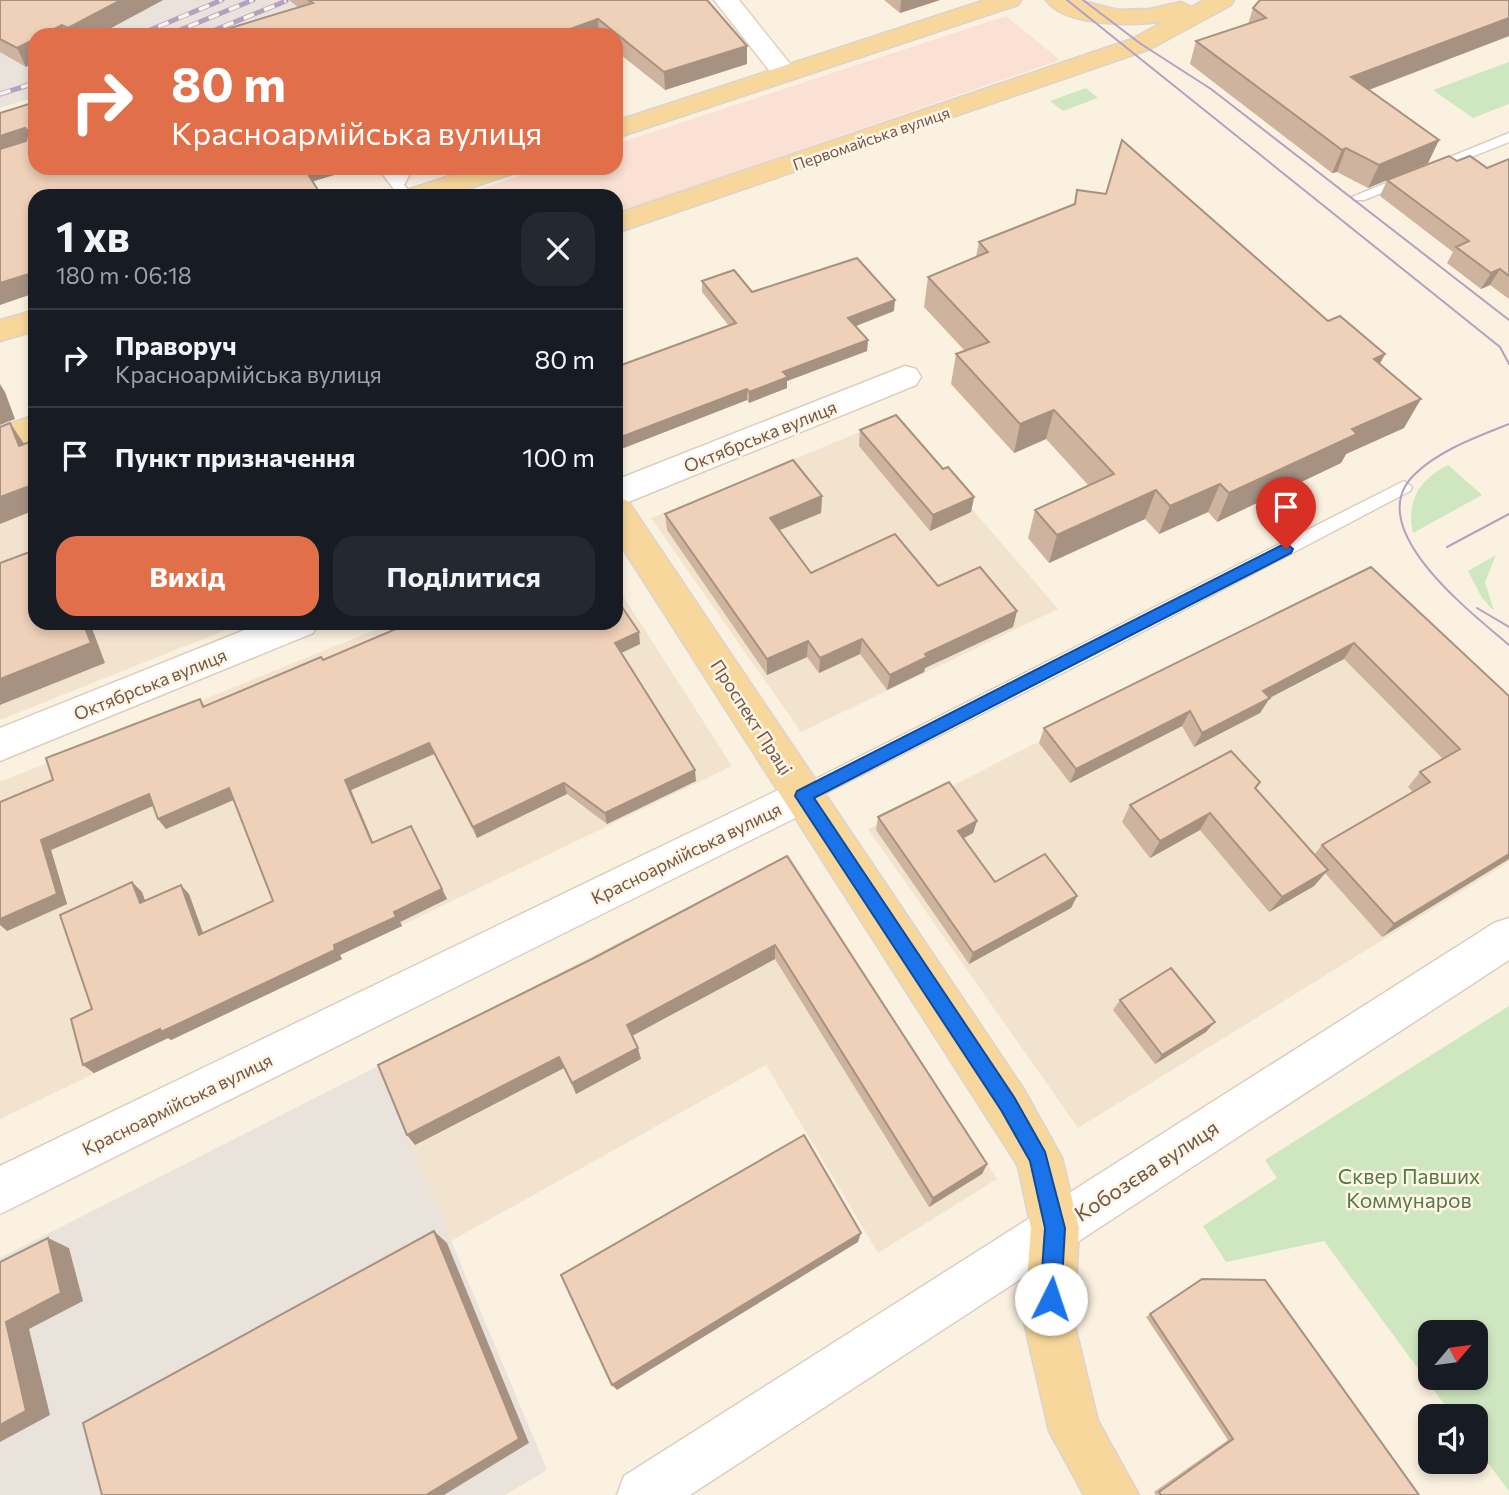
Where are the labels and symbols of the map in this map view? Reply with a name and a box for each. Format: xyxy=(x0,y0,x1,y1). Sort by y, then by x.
street label: Первомайська вулиця xyxy=(790,102,952,174)
street label: Октябрська вулиця xyxy=(680,395,840,477)
pin xyxy=(1256,477,1316,549)
street label: Октябрська вулиця xyxy=(70,643,230,725)
street label: Проспект Праці xyxy=(706,655,798,779)
street label: Красноармійська вулиця xyxy=(587,797,785,909)
street label: Красноармійська вулиця xyxy=(78,1048,276,1160)
street label: Кобозєва вулиця xyxy=(1069,1114,1223,1226)
park label: Сквер Павших Коммунаров xyxy=(1338,1163,1480,1212)
position arrow xyxy=(1014,1262,1088,1336)
north arrow xyxy=(1418,1320,1488,1390)

